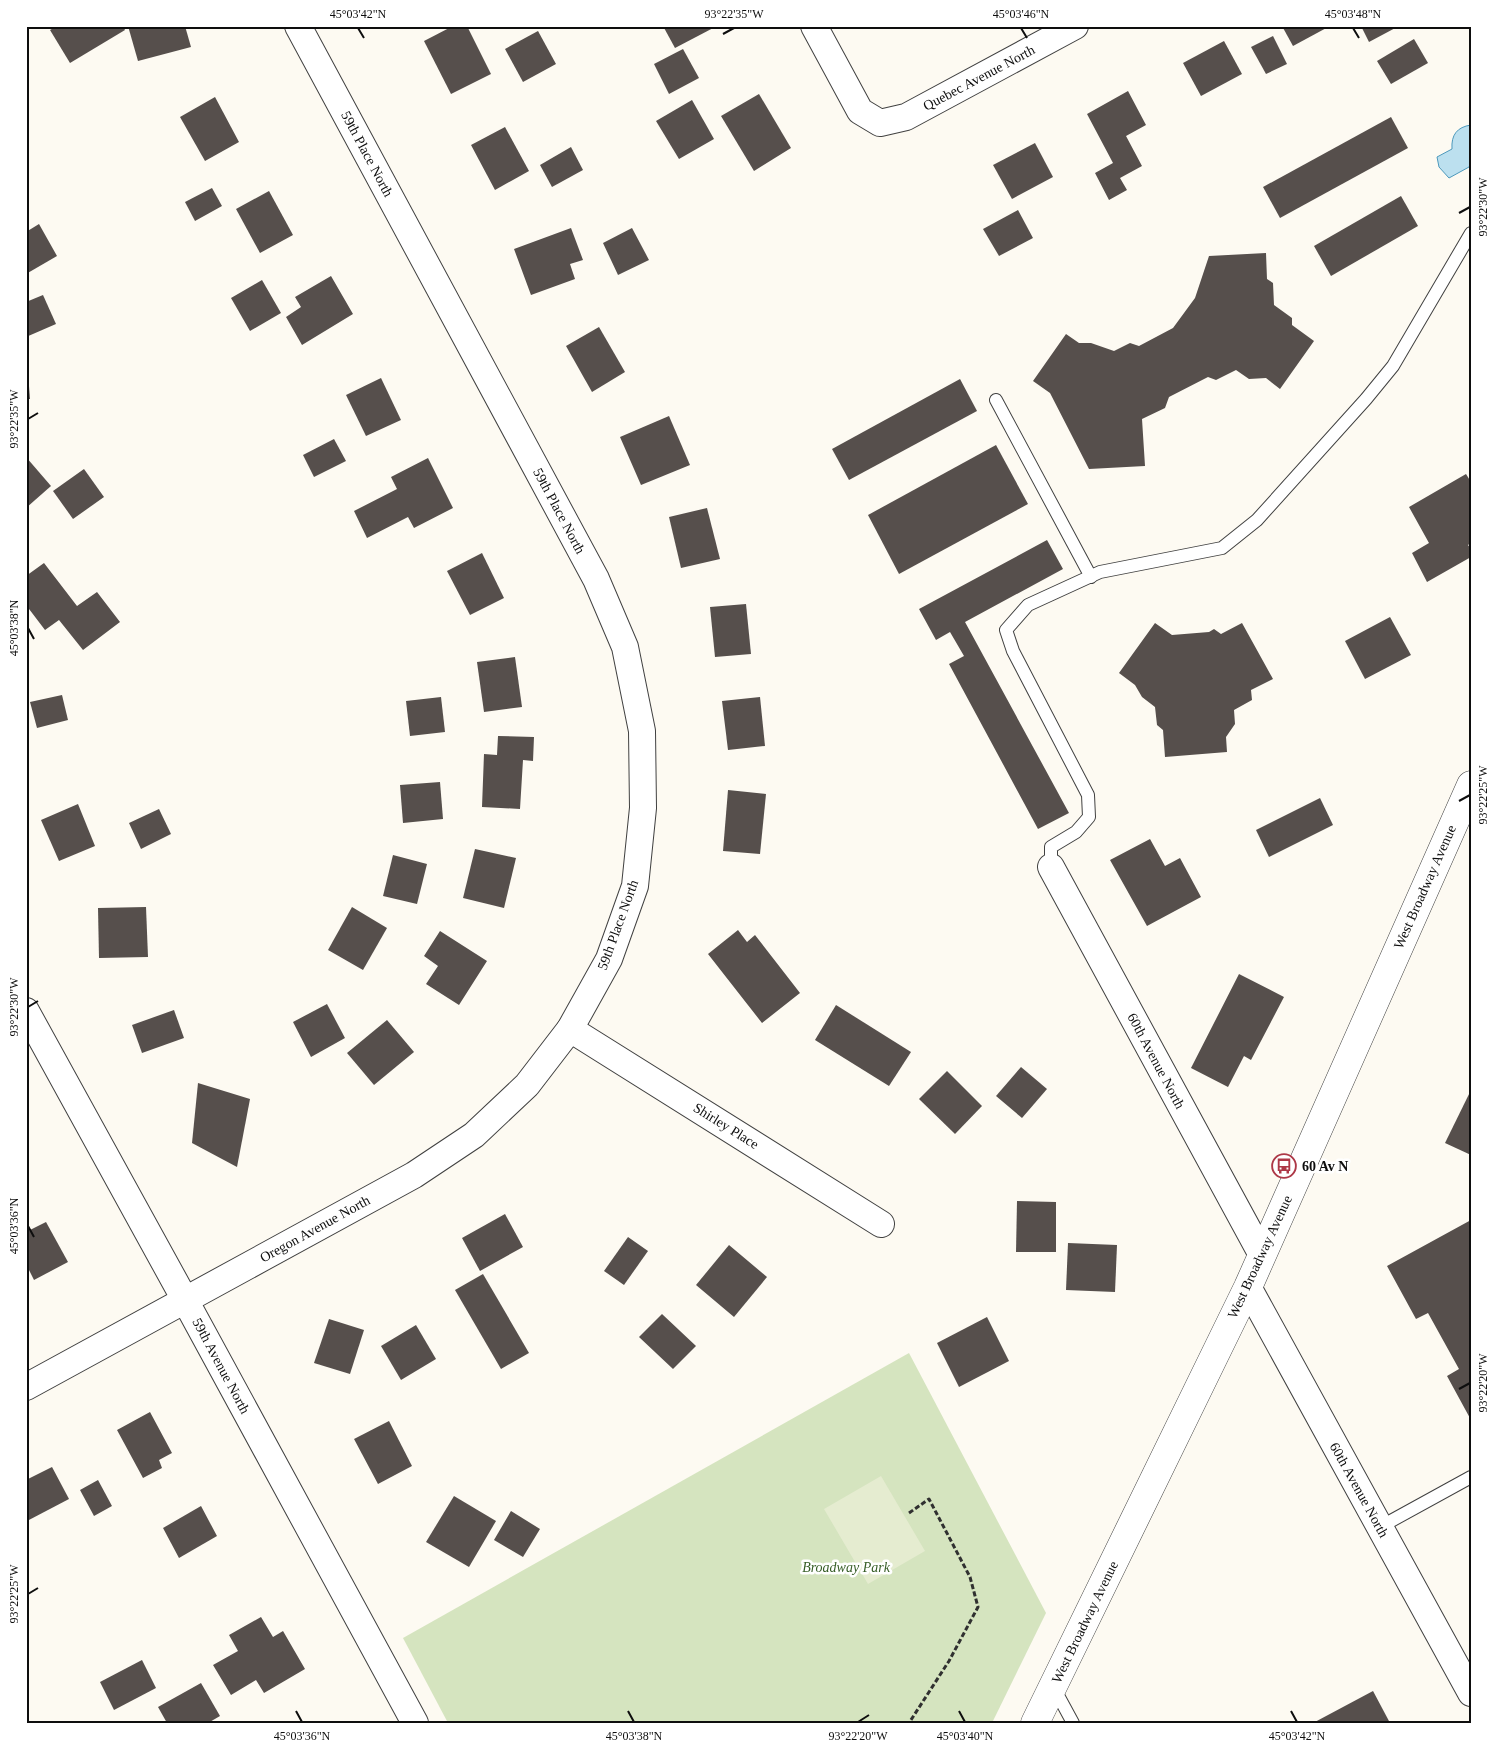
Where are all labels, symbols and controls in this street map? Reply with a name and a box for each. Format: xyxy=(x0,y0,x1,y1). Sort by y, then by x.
text: 45°03'42"N xyxy=(330,7,387,21)
text: 93°22'35"W xyxy=(704,7,764,21)
text: 45°03'46"N xyxy=(993,7,1050,21)
text: 45°03'48"N xyxy=(1325,7,1382,21)
street label: Quebec Avenue North xyxy=(921,42,1037,114)
street label: 59th Place North xyxy=(338,109,396,199)
text: 93°22'30"W xyxy=(1476,177,1490,237)
text: 93°22'35"W xyxy=(7,389,21,449)
street label: 59th Place North xyxy=(530,466,588,556)
text: 45°03'38"N xyxy=(7,599,21,656)
text: 93°22'25"W xyxy=(1476,765,1490,825)
street label: West Broadway Avenue xyxy=(1391,823,1459,951)
street label: 59th Place North xyxy=(595,878,641,972)
text: 93°22'30"W xyxy=(7,977,21,1037)
street label: 60th Avenue North xyxy=(1124,1011,1188,1111)
street label: Shirley Place xyxy=(691,1100,761,1152)
bus stop icon: 60 Av N xyxy=(1271,1153,1297,1179)
place label: 60 Av N xyxy=(1302,1159,1348,1174)
street label: Oregon Avenue North xyxy=(257,1193,373,1265)
street label: West Broadway Avenue xyxy=(1225,1193,1295,1321)
text: 45°03'36"N xyxy=(7,1197,21,1254)
street label: 59th Avenue North xyxy=(189,1316,253,1416)
text: 93°22'20"W xyxy=(1476,1353,1490,1413)
street label: 60th Avenue North xyxy=(1327,1440,1391,1540)
street label: West Broadway Avenue xyxy=(1049,1559,1121,1685)
park label: Broadway Park xyxy=(802,1560,891,1575)
text: 93°22'25"W xyxy=(7,1564,21,1624)
text: 45°03'36"N xyxy=(274,1729,331,1743)
text: 45°03'38"N xyxy=(606,1729,663,1743)
text: 93°22'20"W xyxy=(828,1729,888,1743)
text: 45°03'40"N xyxy=(937,1729,994,1743)
text: 45°03'42"N xyxy=(1269,1729,1326,1743)

